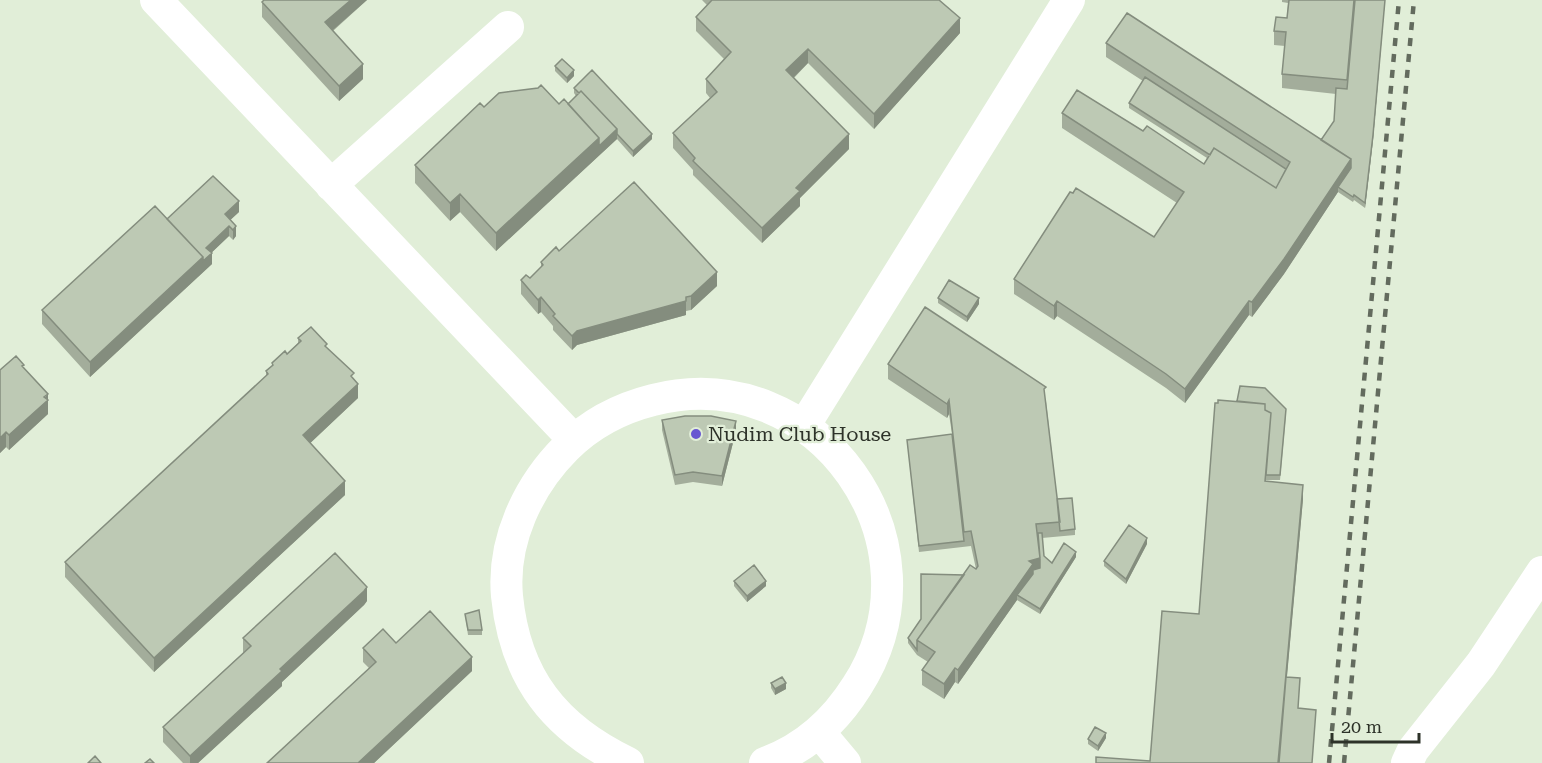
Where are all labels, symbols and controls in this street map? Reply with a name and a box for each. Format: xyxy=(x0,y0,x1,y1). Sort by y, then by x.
place label: Nudim Club House xyxy=(708,422,891,446)
marker: Nudim Club House xyxy=(689,427,703,441)
scale bar xyxy=(1332,706,1419,744)
text: 20 m xyxy=(1341,716,1382,737)

